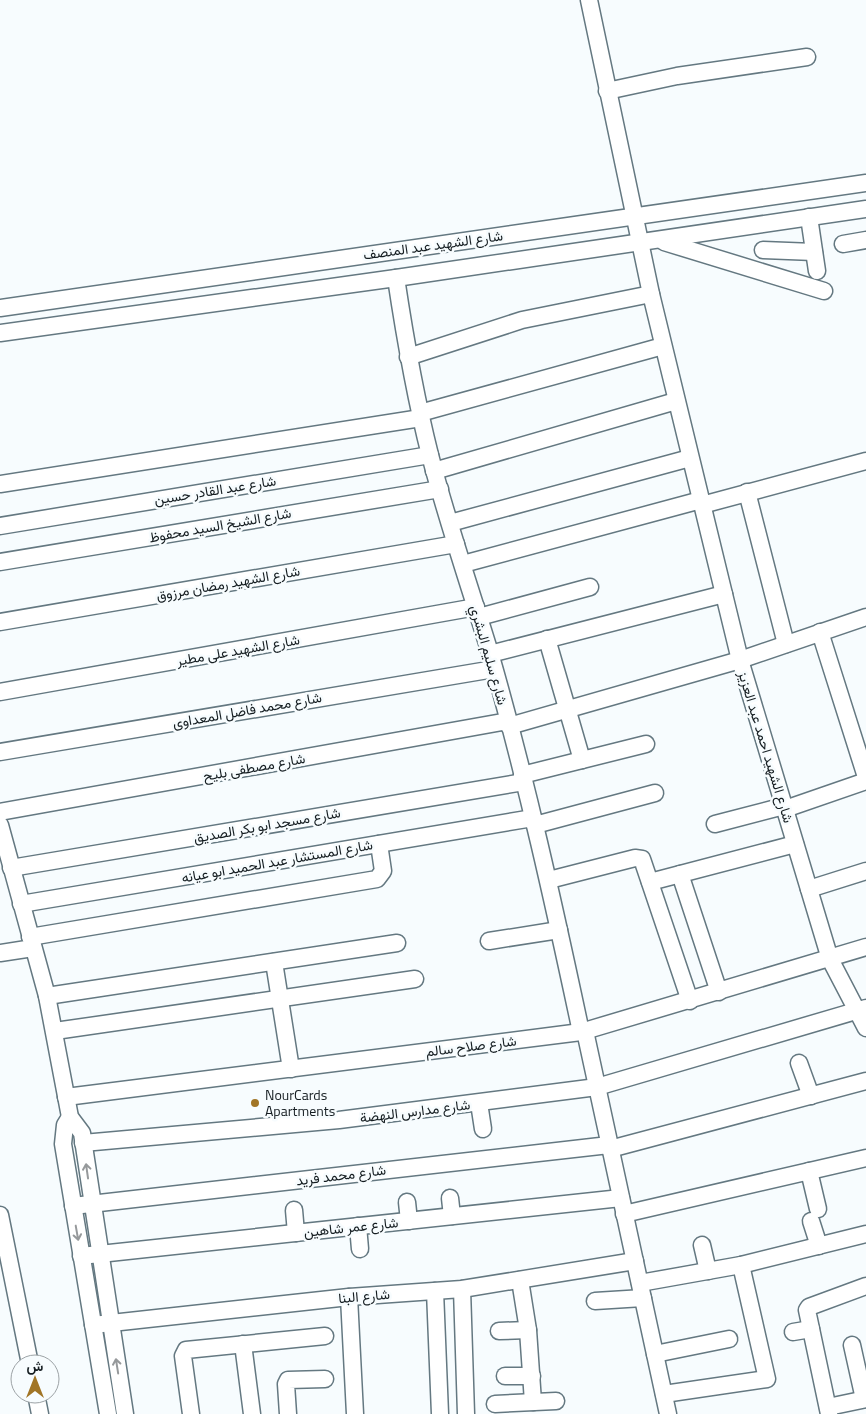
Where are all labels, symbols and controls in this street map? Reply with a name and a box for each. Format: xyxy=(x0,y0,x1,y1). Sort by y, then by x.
street label: شارع الشهيد عبد المنصف xyxy=(362,224,504,266)
street label: شارع عبد القادر حسين xyxy=(152,469,278,511)
street label: شارع الشيخ السيد محفوظ xyxy=(147,502,293,548)
street label: شارع الشهيد رمضان مرزوق xyxy=(154,560,302,606)
street label: شارع سليم البشري xyxy=(463,602,514,708)
street label: شارع الشهيد على مطير xyxy=(174,628,301,672)
street label: شارع الشهيد احمد عبد العزيز xyxy=(732,667,800,826)
street label: شارع محمد فاضل المعداوى xyxy=(171,686,323,734)
street label: شارع مصطفى بليح xyxy=(201,747,307,787)
street label: شارع مسجد ابو بكر الصديق xyxy=(192,801,342,849)
street label: شارع المستشار عبد الحميد ابو عيانه xyxy=(180,833,374,889)
street label: شارع صلاح سالم xyxy=(424,1030,518,1062)
place label: NourCards Apartments xyxy=(265,1084,335,1121)
street label: شارع مدارس النهضة xyxy=(359,1093,471,1129)
marker: NourCards Apartments xyxy=(249,1097,261,1109)
street label: شارع محمد فريد xyxy=(295,1159,387,1191)
one-way arrow xyxy=(82,1163,92,1179)
street label: شارع عمر شاهين xyxy=(303,1211,399,1243)
one-way arrow xyxy=(73,1225,83,1241)
street label: شارع البنا xyxy=(337,1283,391,1309)
north arrow xyxy=(10,1354,60,1404)
text: ش xyxy=(27,1355,44,1376)
one-way arrow xyxy=(112,1358,122,1374)

